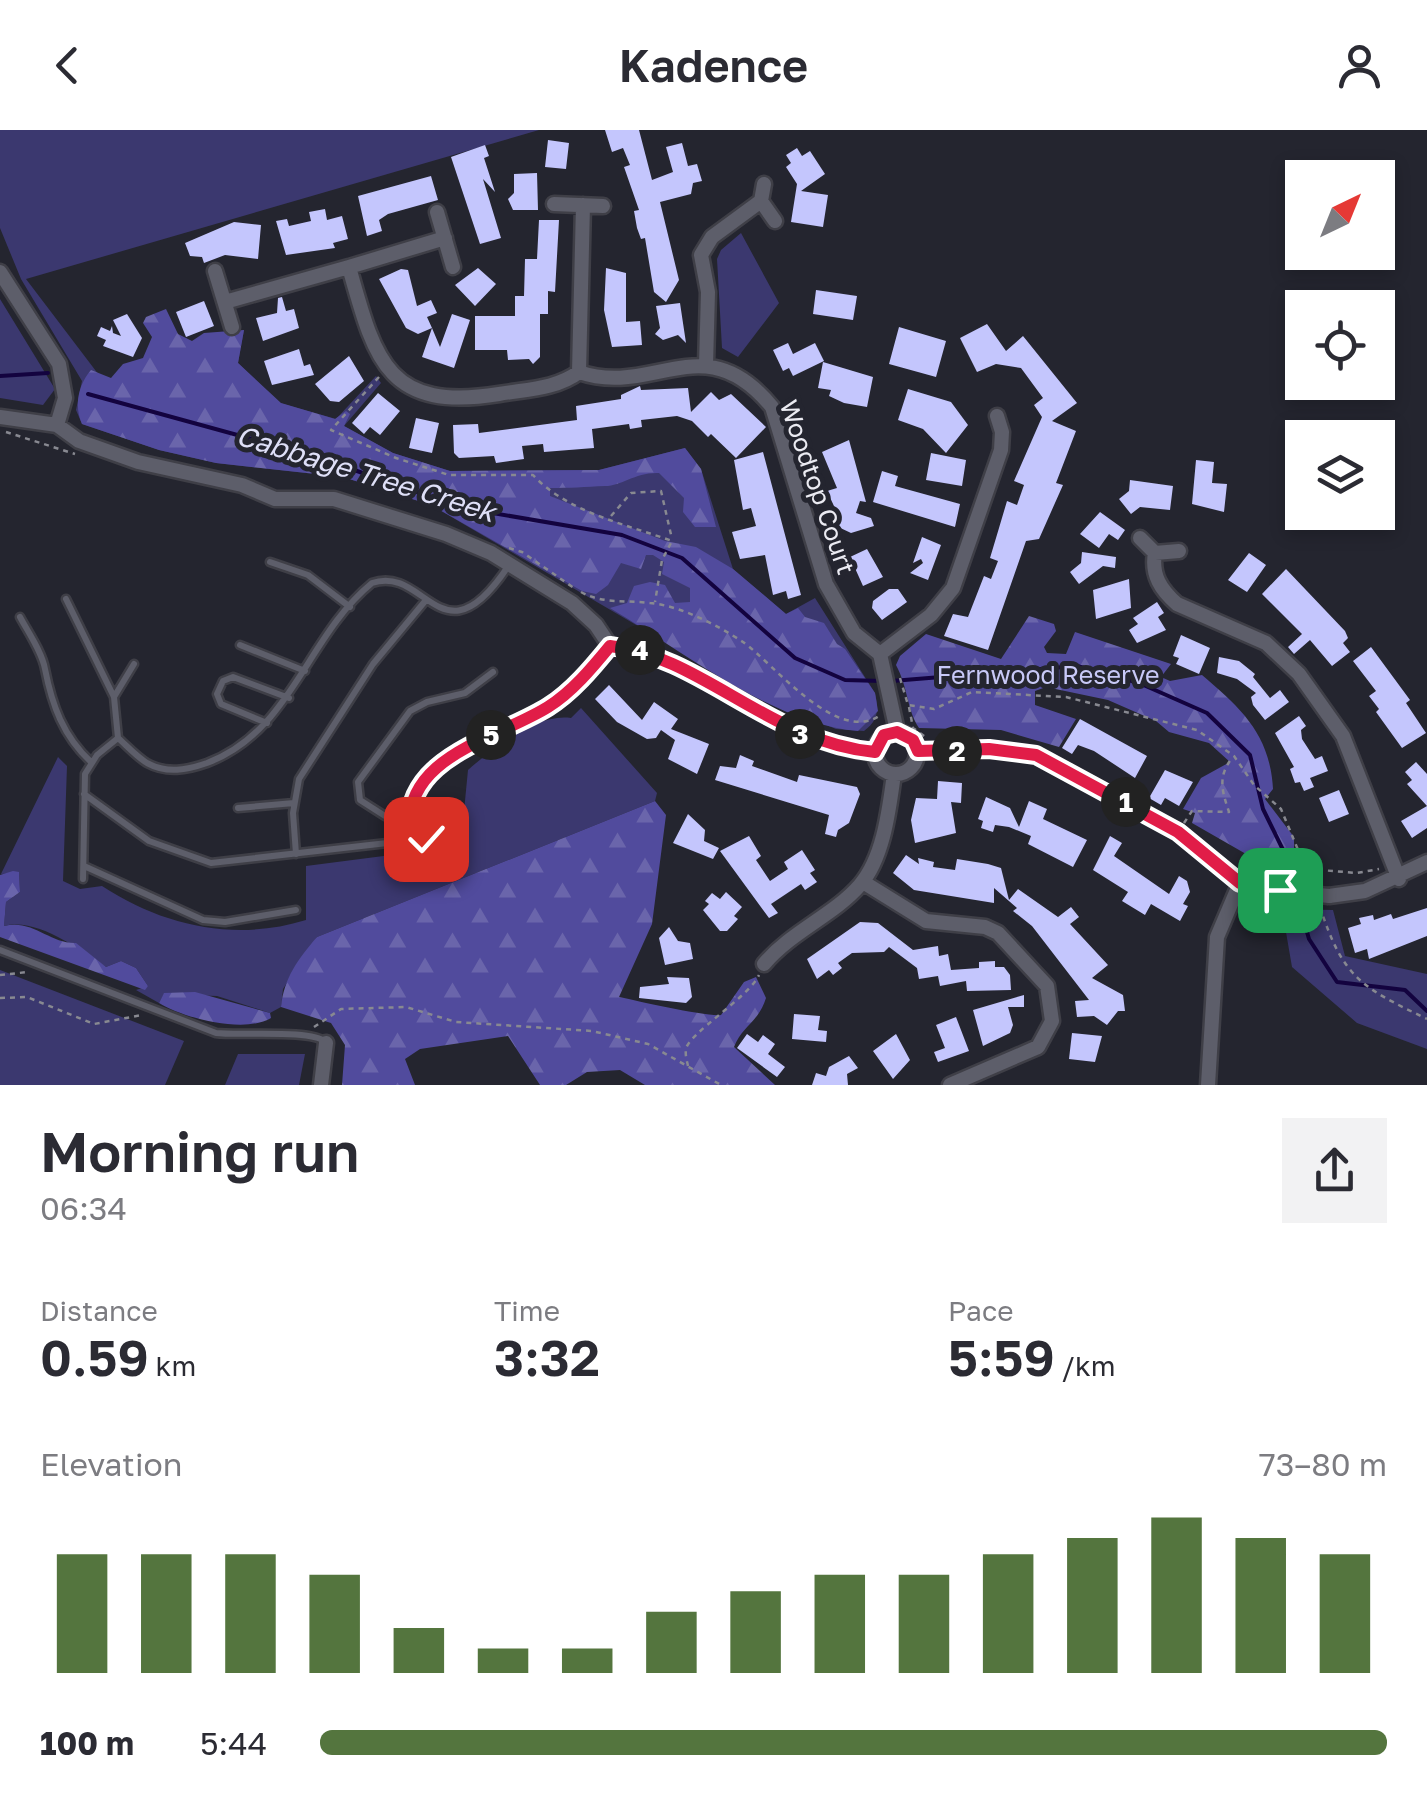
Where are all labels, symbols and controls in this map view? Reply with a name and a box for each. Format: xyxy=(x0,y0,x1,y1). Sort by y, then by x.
icon: back xyxy=(40,38,95,93)
text: Kadence xyxy=(619,38,808,92)
icon: person xyxy=(1332,38,1387,93)
north arrow xyxy=(1285,160,1395,270)
map controls xyxy=(1285,160,1395,530)
button: locate xyxy=(1285,290,1395,400)
street label: Woodtop Court xyxy=(774,396,862,578)
water label: Cabbage Tree Creek xyxy=(233,418,502,529)
button: layers xyxy=(1285,420,1395,530)
pin: 4 xyxy=(615,625,665,675)
text: 4 xyxy=(631,633,649,666)
park label: Fernwood Reserve xyxy=(936,659,1160,690)
pin: 3 xyxy=(775,709,825,759)
pin: 5 xyxy=(466,710,516,760)
text: 3 xyxy=(791,717,809,750)
text: 5 xyxy=(482,718,500,751)
pin: 2 xyxy=(932,726,982,776)
text: 2 xyxy=(948,734,966,767)
pin: 1 xyxy=(1101,777,1151,827)
text: 1 xyxy=(1119,785,1133,818)
pin xyxy=(384,797,469,882)
icon: check xyxy=(399,812,454,867)
pin xyxy=(1238,848,1323,933)
icon: arrive xyxy=(1253,863,1308,918)
text: Morning run xyxy=(40,1118,359,1184)
button: share xyxy=(1282,1118,1387,1223)
text: 06:34 xyxy=(40,1189,127,1227)
text: Distance xyxy=(40,1294,158,1327)
text: Time xyxy=(494,1294,560,1327)
text: Pace xyxy=(948,1294,1013,1327)
text: 0.59 xyxy=(40,1327,149,1387)
text: 3:32 xyxy=(494,1327,600,1387)
text: 5:59 xyxy=(948,1327,1055,1387)
text: km xyxy=(149,1349,196,1382)
text: /km xyxy=(1055,1349,1116,1382)
text: Elevation xyxy=(40,1445,182,1483)
text: 73–80 m xyxy=(1259,1445,1387,1483)
text: 100 m xyxy=(40,1724,134,1762)
text: 5:44 xyxy=(200,1724,267,1762)

